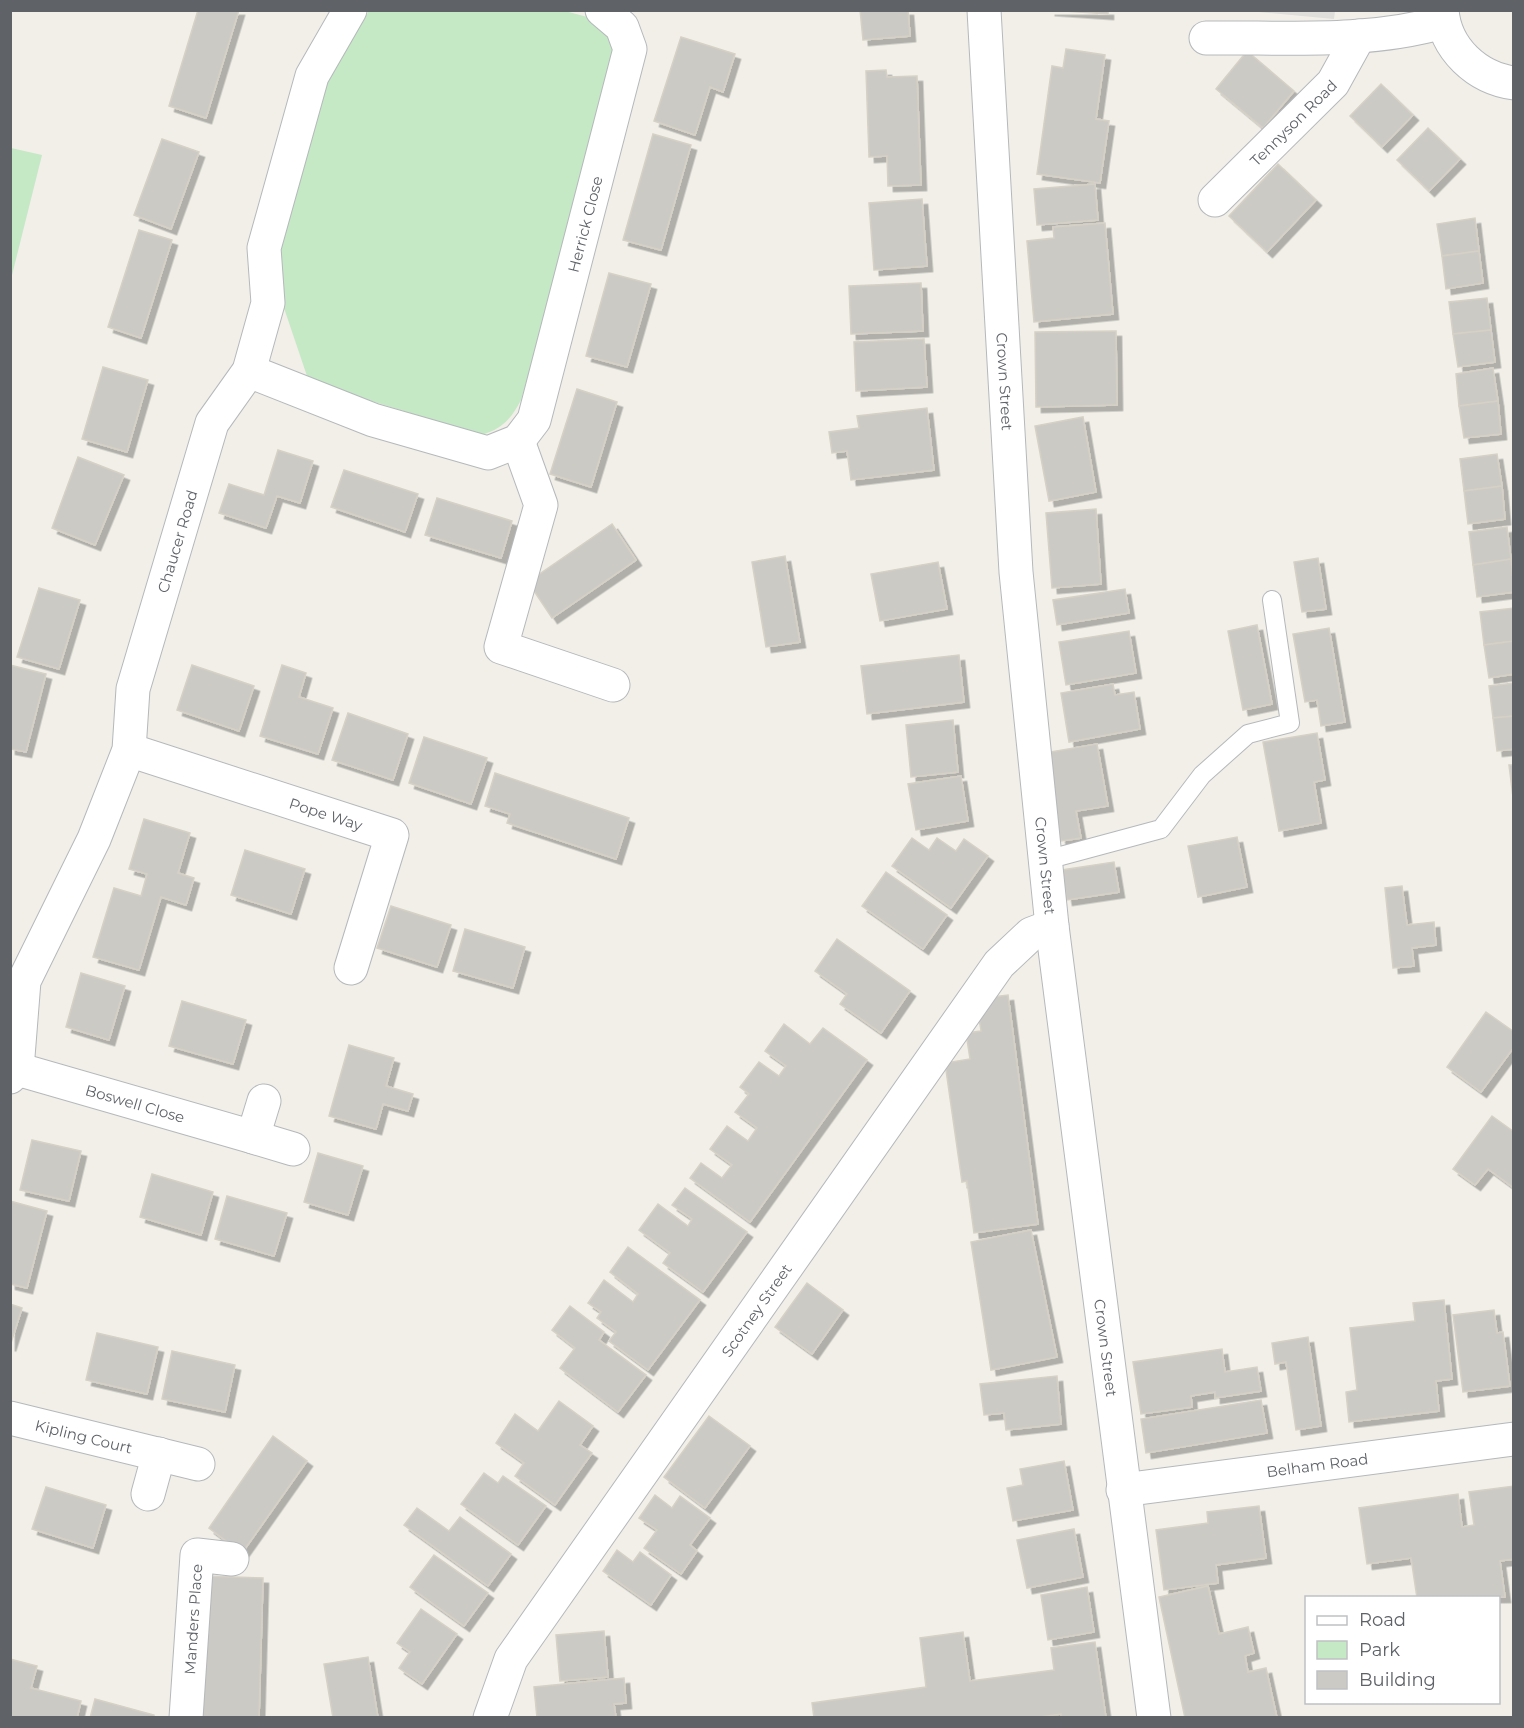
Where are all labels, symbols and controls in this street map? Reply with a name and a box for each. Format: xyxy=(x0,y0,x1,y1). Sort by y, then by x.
street label: Tennyson Road xyxy=(1246,75,1341,170)
street label: Herrick Close xyxy=(563,174,606,274)
street label: Crown Street xyxy=(993,332,1017,431)
street label: Chaucer Road xyxy=(153,488,201,595)
street label: Pope Way xyxy=(287,793,366,835)
street label: Crown Street xyxy=(1031,816,1060,915)
street label: Boswell Close xyxy=(83,1080,187,1126)
street label: Scotney Street xyxy=(717,1260,795,1360)
street label: Crown Street xyxy=(1091,1298,1122,1398)
street label: Kipling Court xyxy=(33,1415,134,1457)
street label: Belham Road xyxy=(1265,1449,1369,1481)
street label: Manders Place xyxy=(179,1563,206,1675)
legend xyxy=(1305,1596,1500,1704)
text: Road xyxy=(1359,1609,1406,1631)
text: Park xyxy=(1359,1639,1400,1661)
text: Building xyxy=(1359,1669,1436,1691)

